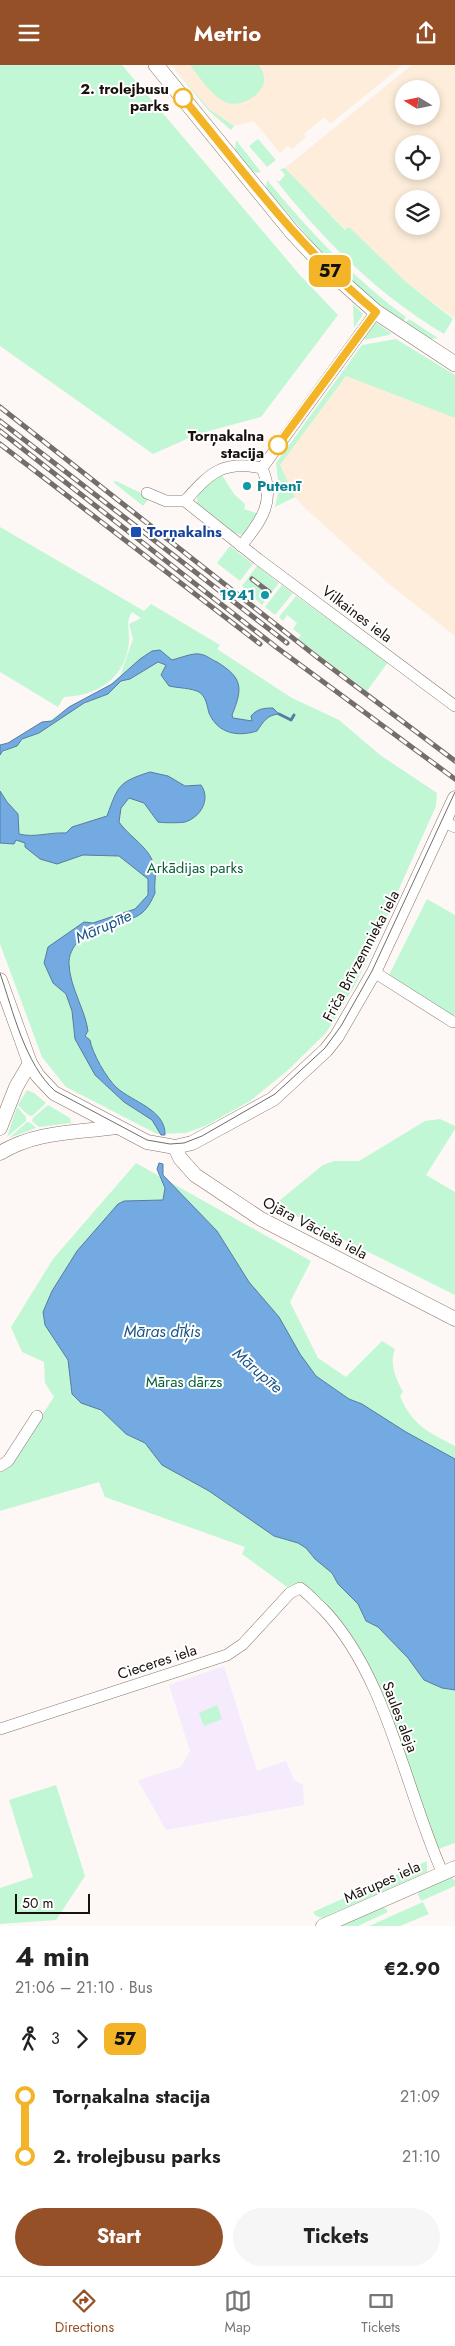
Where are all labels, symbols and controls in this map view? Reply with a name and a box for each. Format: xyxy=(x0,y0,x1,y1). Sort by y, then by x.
text: Metrio xyxy=(194,17,261,49)
icon: menu xyxy=(15,19,43,47)
icon: share xyxy=(412,19,440,47)
place label: 2. trolejbusu parks xyxy=(80,78,169,117)
north arrow xyxy=(395,80,440,125)
map controls xyxy=(395,80,440,235)
marker: 2. trolejbusu parks xyxy=(173,88,193,108)
button: locate xyxy=(395,135,440,180)
button: layers xyxy=(395,190,440,235)
line badge: 57 xyxy=(308,255,352,287)
text: 57 xyxy=(319,258,341,284)
place label: Torņakalna stacija xyxy=(188,425,264,464)
marker: Torņakalna stacija xyxy=(268,435,288,455)
place label: Putenī xyxy=(257,475,302,497)
marker: Putenī xyxy=(241,480,253,492)
place label: Torņakalns xyxy=(147,521,222,543)
marker: Torņakalns xyxy=(129,525,143,539)
street label: Vilkaines iela xyxy=(317,580,397,648)
place label: 1941 xyxy=(219,584,255,606)
marker: 1941 xyxy=(259,589,271,601)
park label: Arkādijas parks xyxy=(147,857,243,879)
street label: Friča Brīvzemnieka iela xyxy=(317,886,405,1026)
water label: Mārupīte xyxy=(71,904,135,949)
street label: Ojāra Vācieša iela xyxy=(259,1191,371,1265)
water label: Māras dīķis xyxy=(124,1320,201,1343)
water label: Mārupīte xyxy=(228,1342,288,1399)
park label: Māras dārzs xyxy=(146,1371,222,1393)
street label: Cieceres iela xyxy=(114,1639,200,1685)
street label: Saules aleja xyxy=(376,1678,424,1756)
street label: Mārupes iela xyxy=(340,1855,424,1909)
scale bar xyxy=(15,1891,90,1914)
text: 50 m xyxy=(22,1893,53,1913)
text: 4 min xyxy=(15,1936,90,1977)
text: €2.90 xyxy=(384,1955,440,1982)
text: 21:06 – 21:10 · Bus xyxy=(15,1976,152,1999)
icon: walk xyxy=(15,2025,43,2053)
icon: forward xyxy=(68,2025,96,2053)
text: 57 xyxy=(114,2026,136,2052)
text: 3 xyxy=(51,2027,60,2050)
text: Torņakalna stacija xyxy=(53,2083,210,2110)
text: 21:09 xyxy=(400,2085,440,2108)
text: 2. trolejbusu parks xyxy=(53,2143,221,2170)
text: 21:10 xyxy=(402,2145,440,2168)
button: Start xyxy=(15,2208,223,2266)
button: Tickets xyxy=(233,2208,440,2266)
tab: Directions xyxy=(55,2287,114,2337)
tab: Map xyxy=(224,2287,252,2337)
tab: Tickets xyxy=(361,2287,400,2337)

